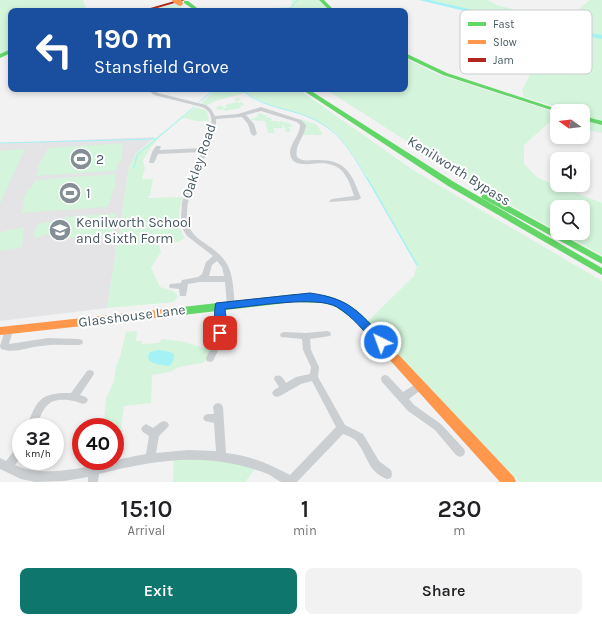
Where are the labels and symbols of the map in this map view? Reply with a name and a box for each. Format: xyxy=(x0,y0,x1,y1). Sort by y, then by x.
legend xyxy=(460,10,592,74)
text: Fast xyxy=(493,18,514,31)
text: Slow xyxy=(493,36,517,49)
text: Jam xyxy=(493,54,514,67)
north arrow xyxy=(550,104,590,144)
street label: Oakley Road xyxy=(178,121,220,201)
street label: Kenilworth Bypass xyxy=(404,133,514,209)
sports icon: 2 xyxy=(68,146,94,172)
place label: 2 xyxy=(96,151,104,168)
sports icon: 1 xyxy=(57,180,83,206)
place label: 1 xyxy=(86,185,91,202)
place label: Kenilworth School and Sixth Form xyxy=(76,214,192,247)
school or university icon: Kenilworth School and Sixth Form xyxy=(47,217,73,243)
street label: Glasshouse Lane xyxy=(78,301,186,331)
pin xyxy=(203,316,237,350)
position arrow xyxy=(360,321,402,363)
speed limit sign: 40 xyxy=(72,418,124,470)

